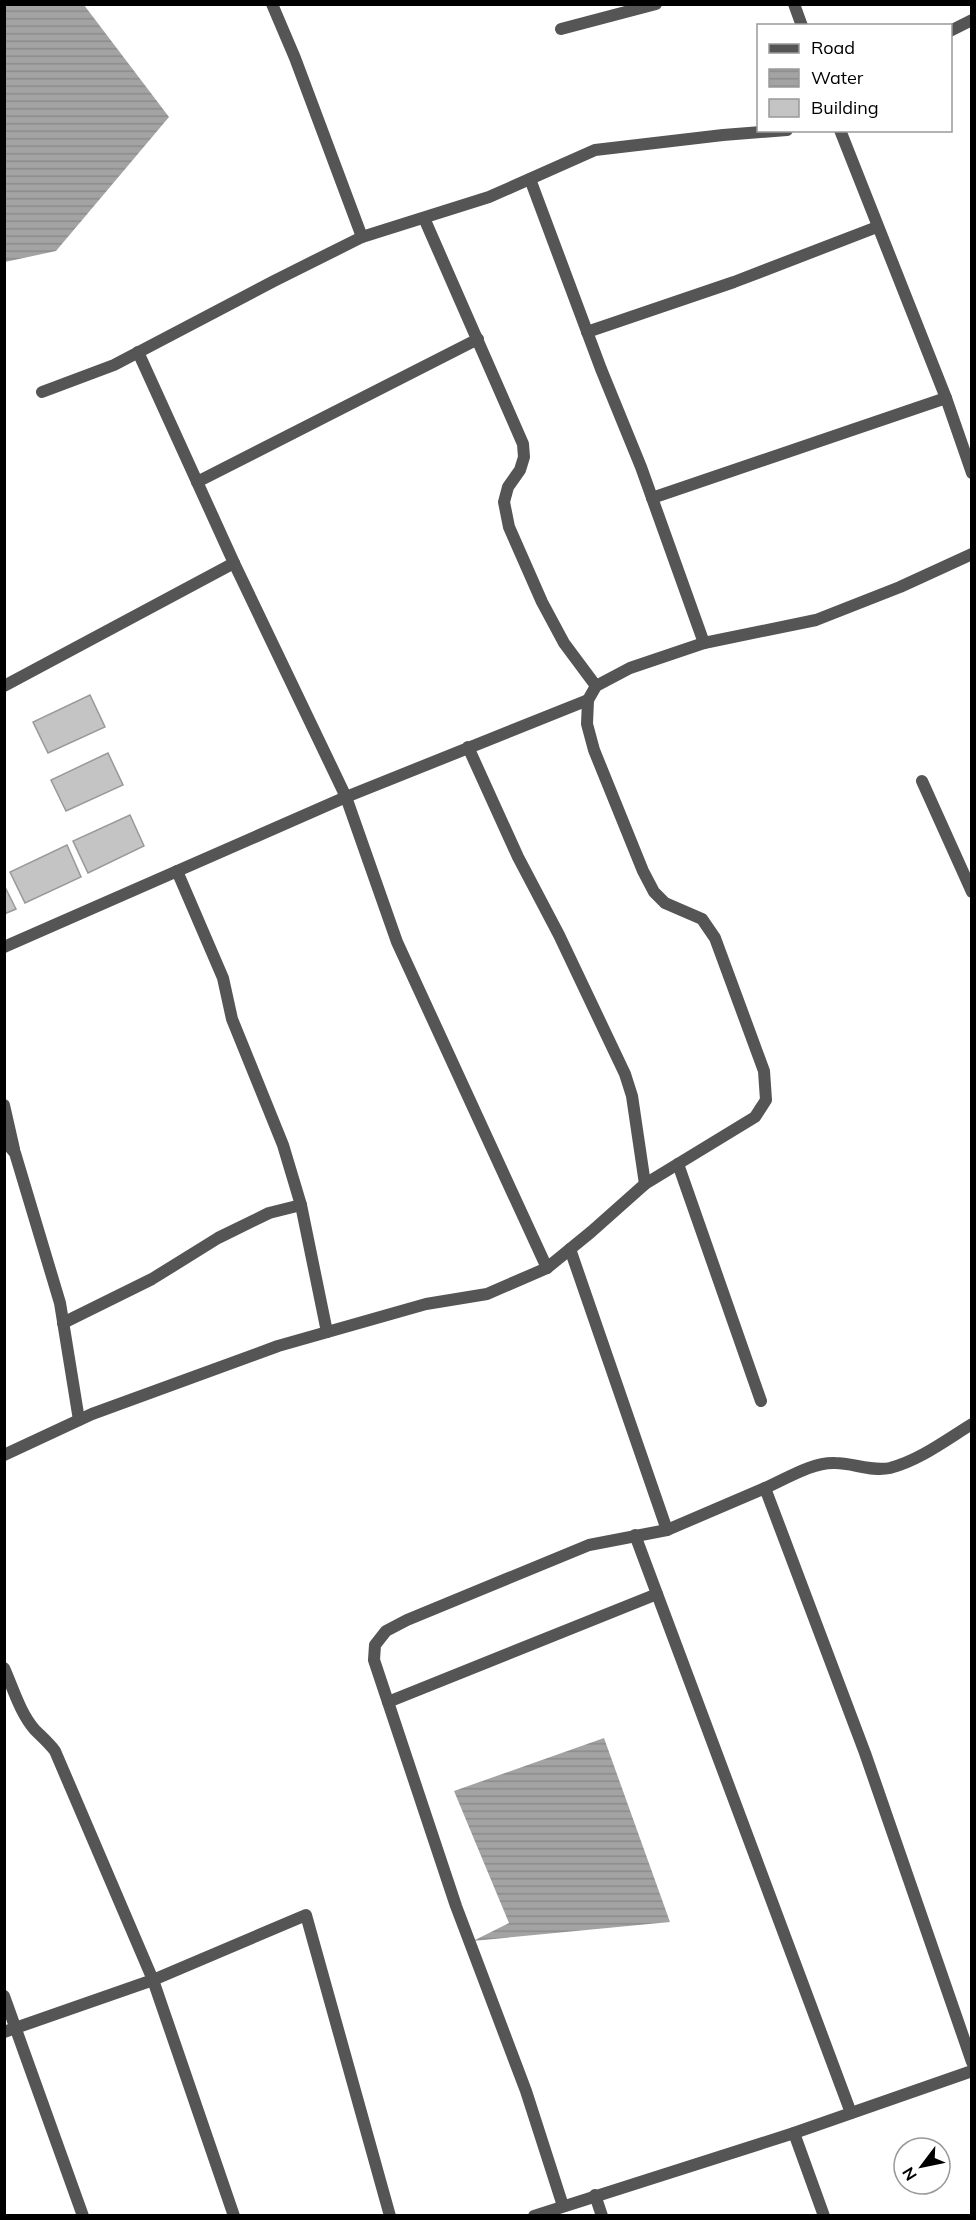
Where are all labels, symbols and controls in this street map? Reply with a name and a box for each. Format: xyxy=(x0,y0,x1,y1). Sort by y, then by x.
legend xyxy=(757,24,952,132)
text: Road xyxy=(811,36,855,59)
text: Water xyxy=(811,66,864,89)
text: Building xyxy=(811,96,879,119)
north arrow xyxy=(892,2136,952,2196)
text: N xyxy=(898,2164,921,2184)

